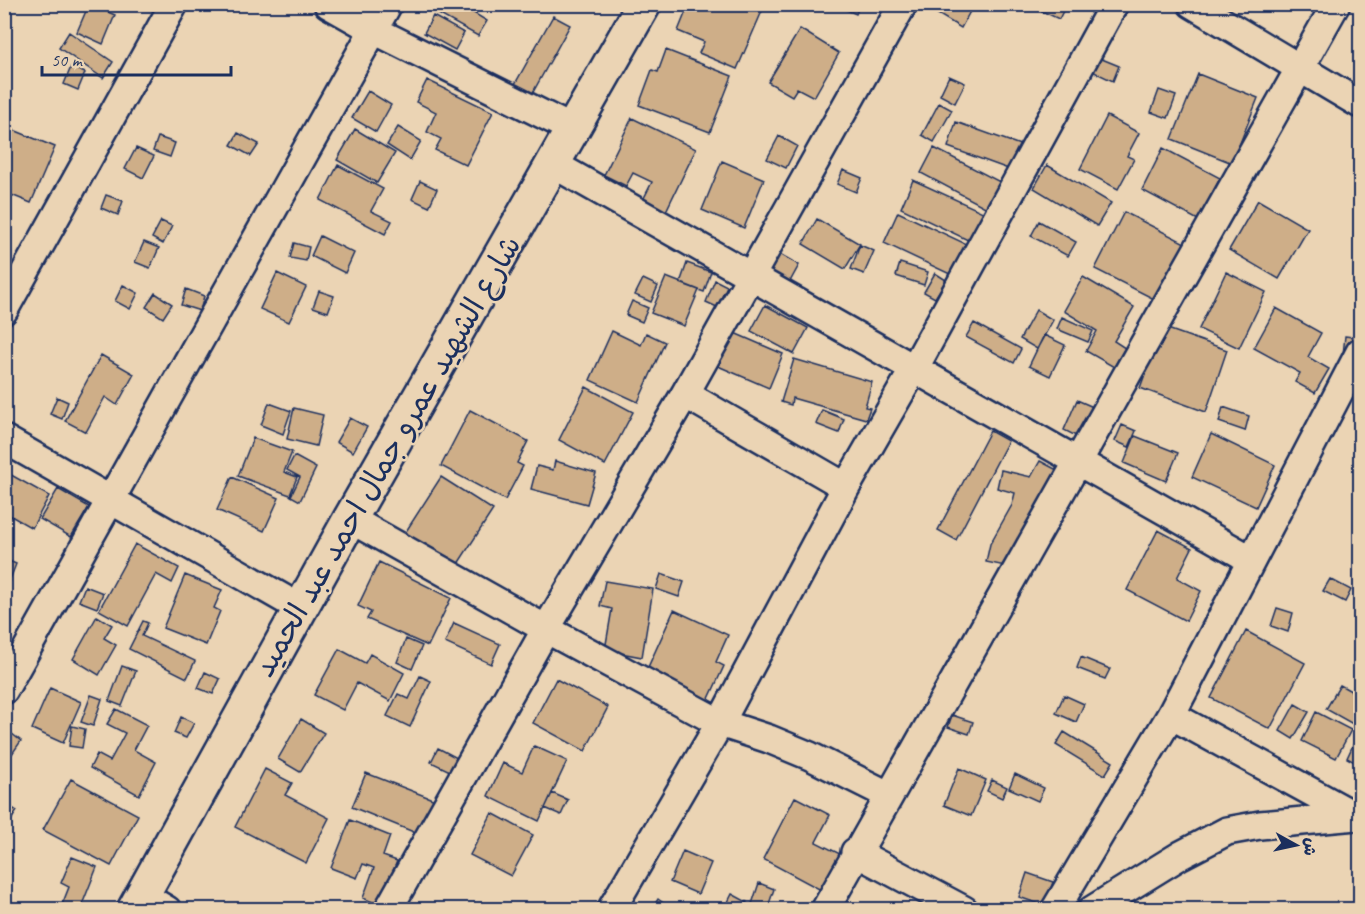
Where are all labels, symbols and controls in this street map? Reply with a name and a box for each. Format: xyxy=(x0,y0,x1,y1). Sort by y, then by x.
scale bar xyxy=(42,39,231,77)
text: 50 m xyxy=(51,49,84,71)
street label: شارع الشهيد عمرو جمال احمد عبد الحميد xyxy=(245,229,531,684)
north arrow xyxy=(1266,815,1326,875)
text: ش xyxy=(1299,837,1321,857)

